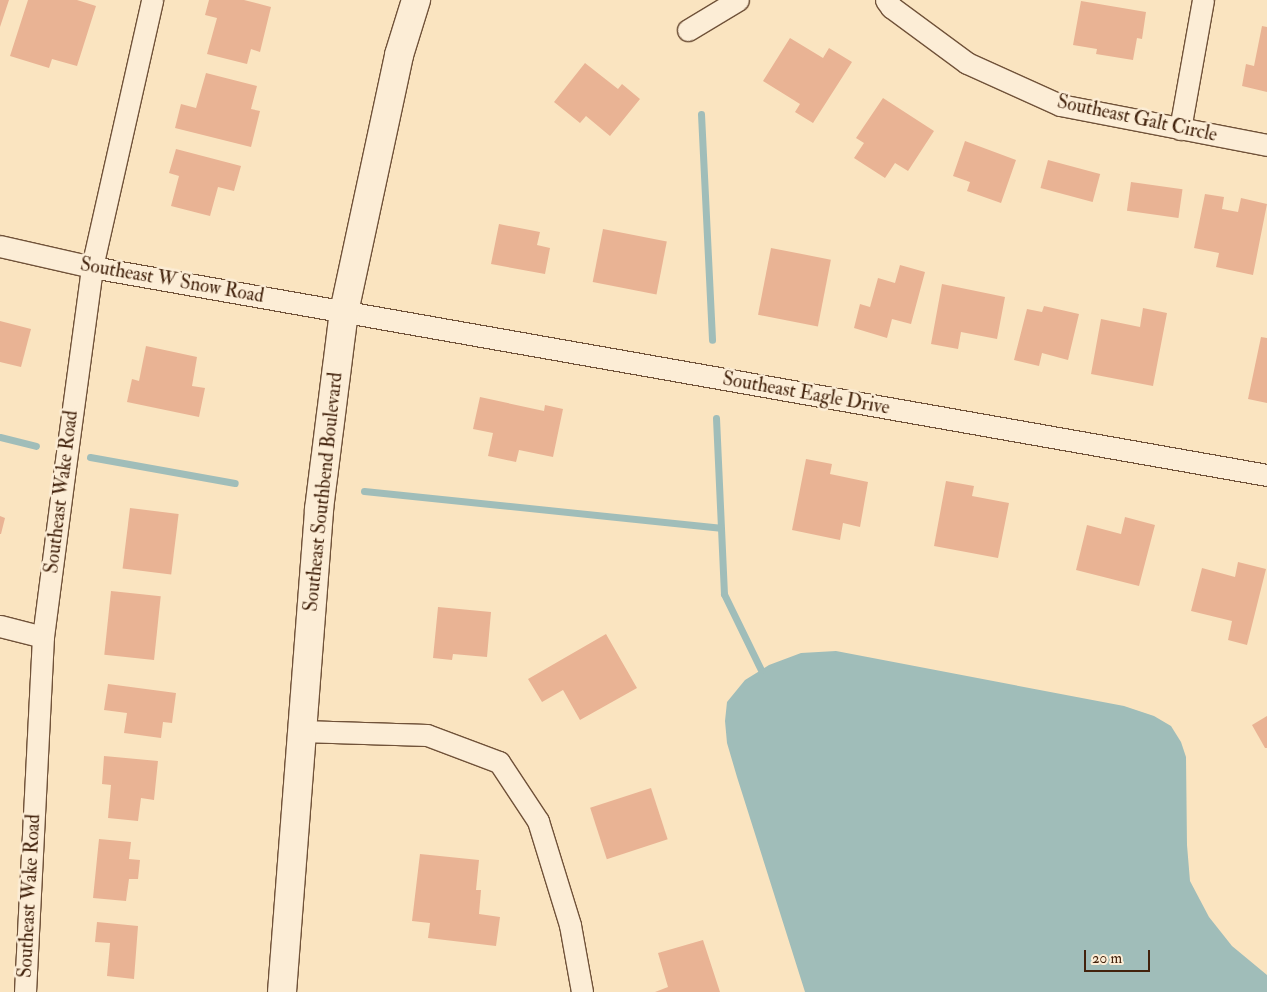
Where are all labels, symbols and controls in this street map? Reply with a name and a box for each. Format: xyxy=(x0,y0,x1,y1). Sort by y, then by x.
street label: Southeast Galt Circle xyxy=(1055,91,1219,147)
street label: Southeast W Snow Road xyxy=(78,254,266,308)
street label: Southeast Eagle Drive xyxy=(721,368,891,420)
street label: Southeast Southbend Boulevard xyxy=(300,371,348,613)
street label: Southeast Wake Road xyxy=(41,409,83,575)
street label: Southeast Wake Road xyxy=(14,814,46,978)
scale bar xyxy=(1087,940,1153,972)
text: 20 m xyxy=(1092,949,1122,968)

